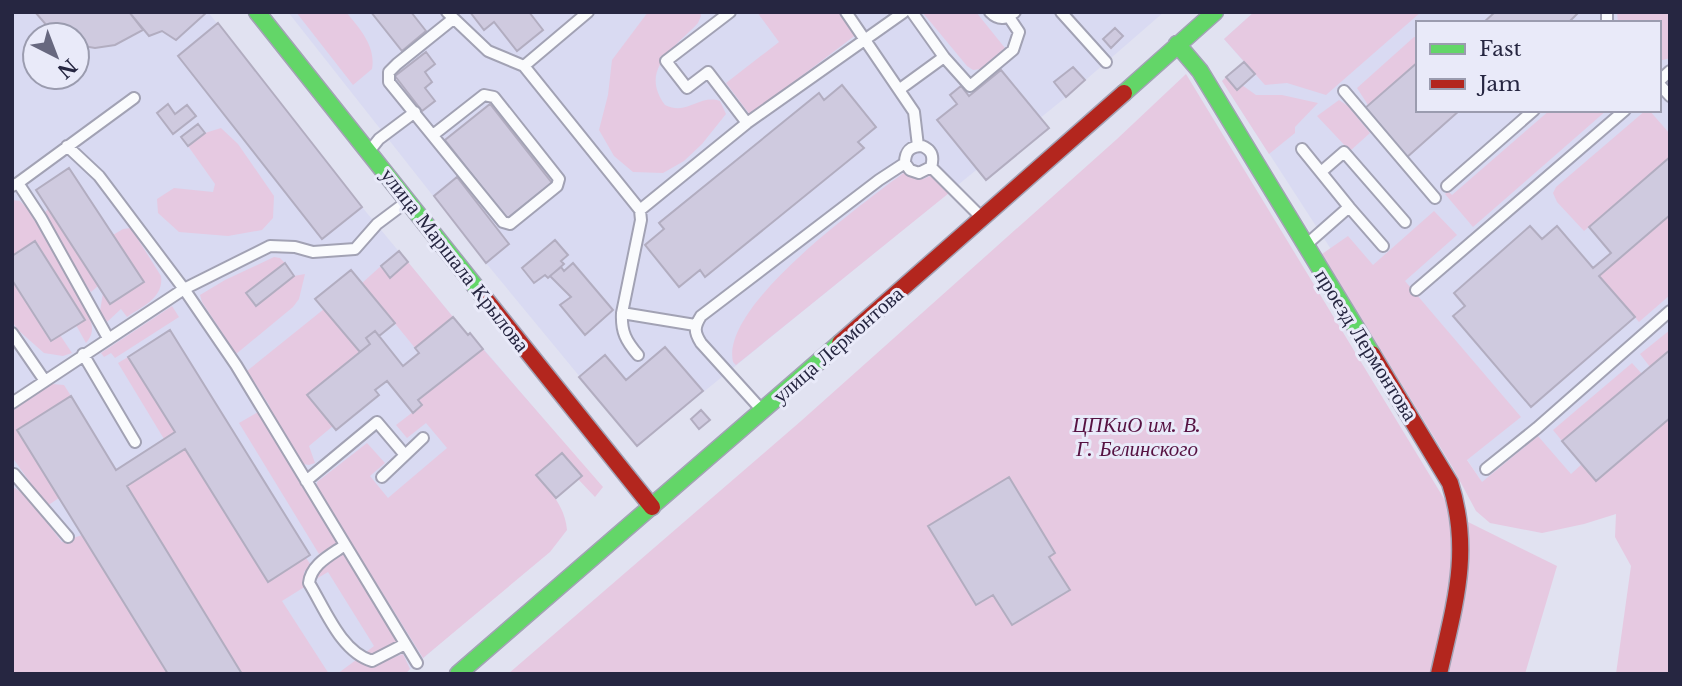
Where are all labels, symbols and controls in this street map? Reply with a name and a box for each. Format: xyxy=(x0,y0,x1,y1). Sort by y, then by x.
north arrow xyxy=(21,21,91,91)
legend xyxy=(1416,21,1661,112)
text: Fast xyxy=(1479,36,1521,62)
text: N xyxy=(53,54,81,83)
text: Jam xyxy=(1476,71,1521,97)
street label: улица Маршала Крылова xyxy=(375,163,535,358)
street label: проезд Лермонтова xyxy=(1309,264,1423,426)
street label: улица Лермонтова xyxy=(767,281,909,409)
park label: ЦПКиО им. В. Г. Белинского xyxy=(1071,412,1202,462)

